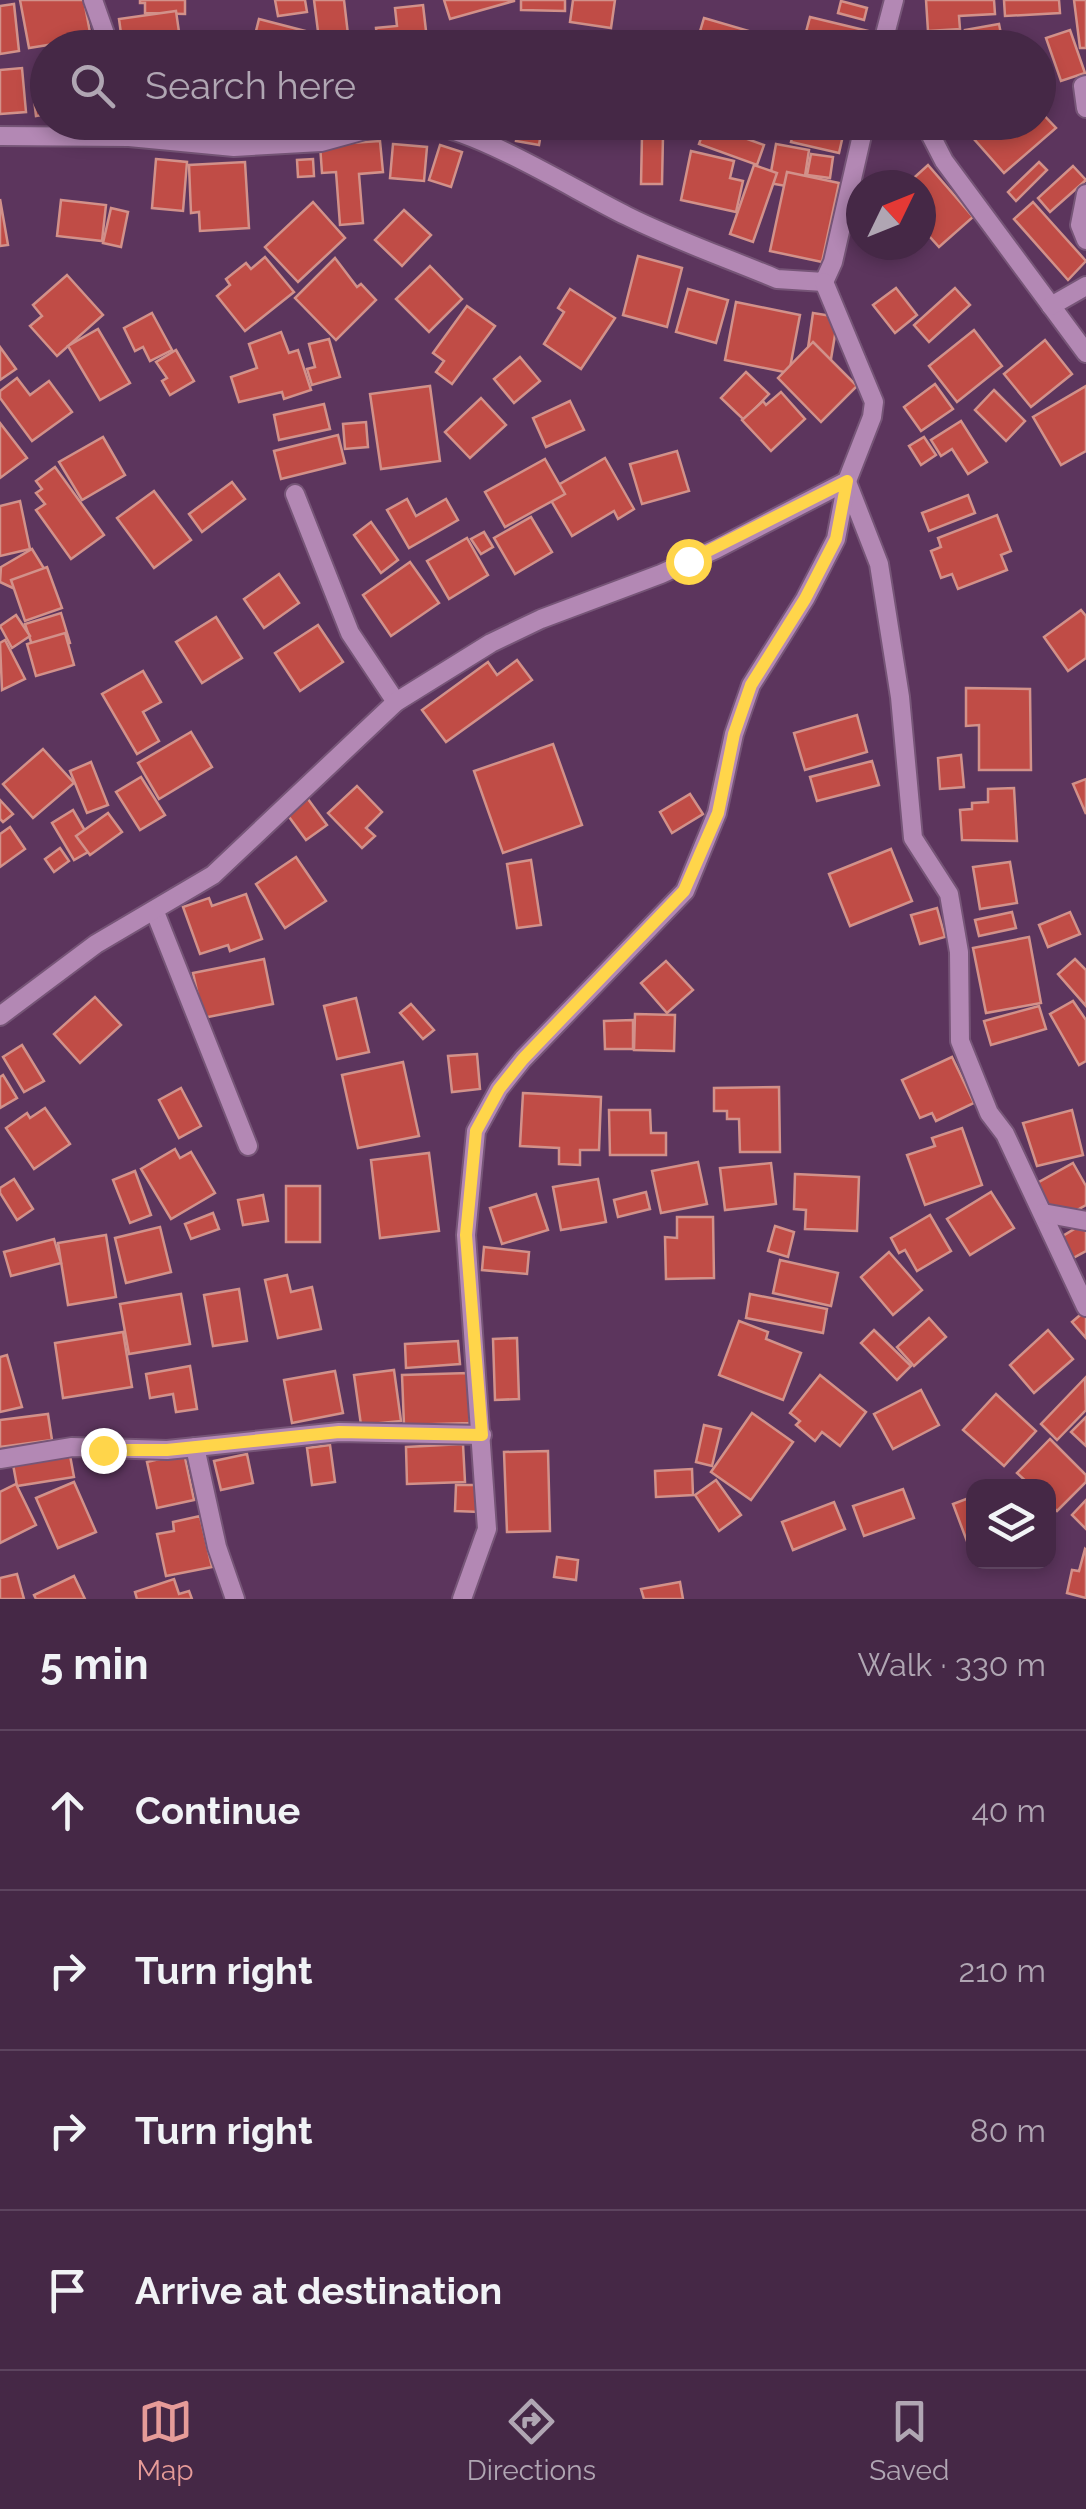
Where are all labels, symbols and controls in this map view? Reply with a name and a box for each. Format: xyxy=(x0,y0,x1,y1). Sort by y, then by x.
search box xyxy=(30,30,1056,140)
icon: search xyxy=(65,58,120,113)
text: Search here xyxy=(145,63,356,108)
north arrow xyxy=(846,170,936,260)
route start xyxy=(666,539,712,585)
route end xyxy=(81,1428,127,1474)
map controls xyxy=(966,1479,1056,1569)
button: layers xyxy=(966,1479,1056,1569)
text: 5 min xyxy=(40,1640,149,1689)
text: Walk · 330 m xyxy=(857,1646,1046,1683)
icon: ahead xyxy=(40,1783,95,1838)
text: Continue xyxy=(135,1788,300,1833)
text: 40 m xyxy=(971,1792,1046,1829)
icon: right xyxy=(40,1943,95,1998)
text: Turn right xyxy=(135,1948,312,1993)
text: 210 m xyxy=(958,1952,1046,1989)
icon: right xyxy=(40,2103,95,2158)
text: Turn right xyxy=(135,2108,312,2153)
text: 80 m xyxy=(970,2112,1046,2149)
icon: arrive xyxy=(40,2263,95,2318)
text: Arrive at destination xyxy=(135,2268,502,2313)
tab: Map xyxy=(137,2394,194,2487)
tab: Directions xyxy=(467,2394,596,2487)
tab: Saved xyxy=(869,2394,949,2487)

